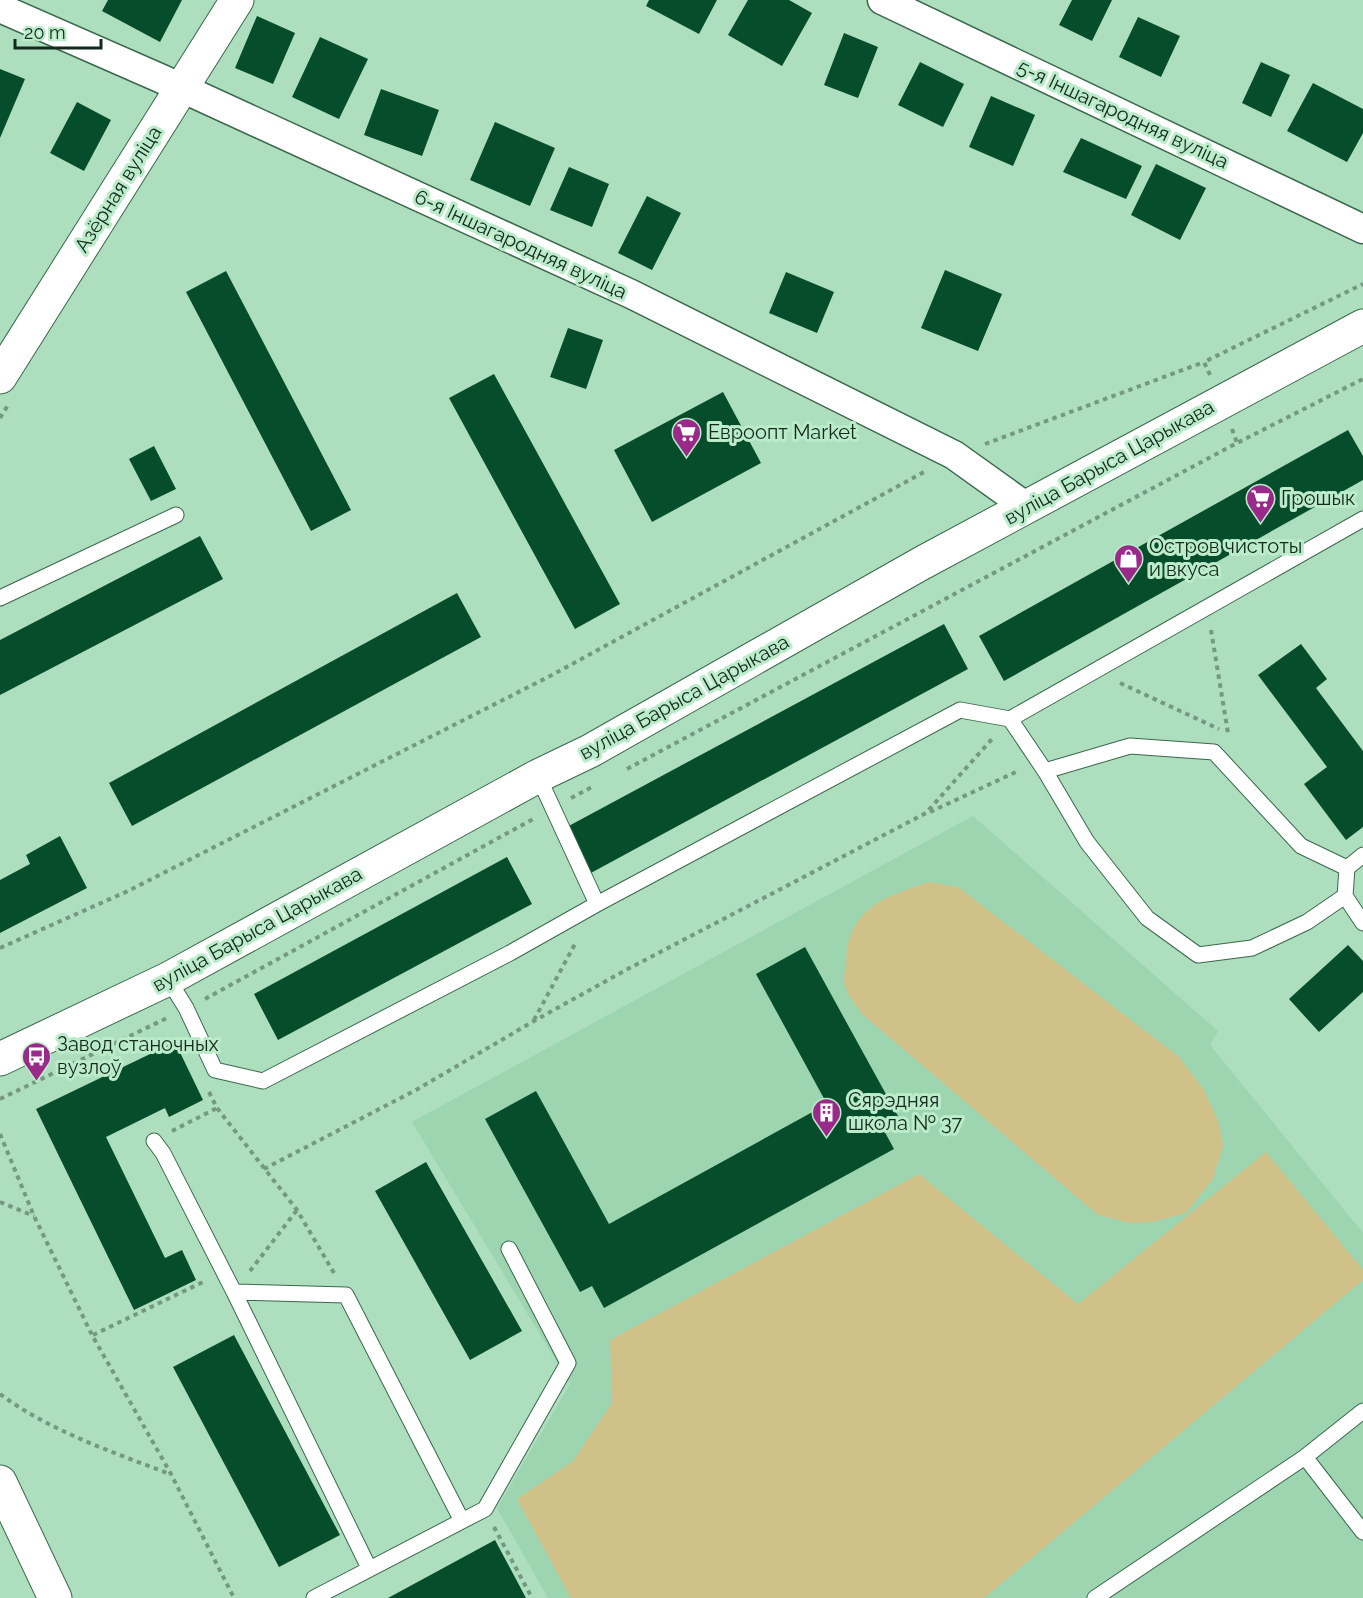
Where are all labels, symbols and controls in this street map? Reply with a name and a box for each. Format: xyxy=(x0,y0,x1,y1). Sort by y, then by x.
scale bar xyxy=(15,12,100,50)
text: 20 m xyxy=(24,22,66,43)
street label: 5-я Іншагародняя вуліца xyxy=(1014,54,1232,174)
street label: Азёрная вуліца xyxy=(70,121,166,257)
street label: 6-я Іншагародняя вуліца xyxy=(411,184,631,304)
street label: вуліца Барыса Царыкава xyxy=(1000,394,1218,530)
supermarket icon: Евроопт Market xyxy=(671,416,703,458)
place label: Евроопт Market xyxy=(708,420,857,444)
supermarket icon: Грошык xyxy=(1244,482,1276,524)
place label: Грошык xyxy=(1281,486,1355,510)
place label: Остров чистоты и вкуса xyxy=(1149,534,1302,581)
shop icon: Остров чистоты и вкуса xyxy=(1112,542,1144,584)
street label: вуліца Барыса Царыкава xyxy=(575,629,793,765)
street label: вуліца Барыса Царыкава xyxy=(148,861,366,997)
place label: Завод станочных вузлоў xyxy=(57,1032,219,1079)
bus stop icon: Завод станочных вузлоў xyxy=(20,1040,52,1082)
place label: Сярэдняя школа № 37 xyxy=(848,1088,963,1135)
building icon: Сярэдняя школа № 37 xyxy=(811,1096,843,1138)

